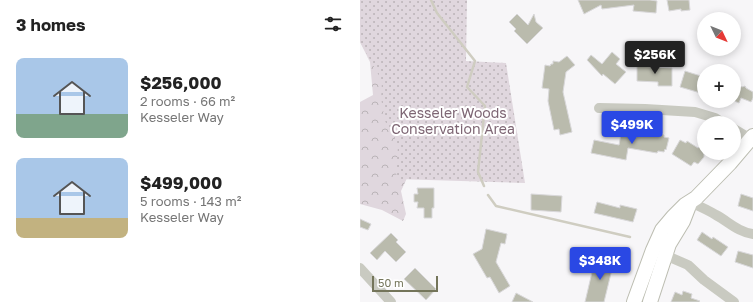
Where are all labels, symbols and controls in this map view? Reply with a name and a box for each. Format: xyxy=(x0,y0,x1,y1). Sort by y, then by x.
north arrow xyxy=(697,12,741,56)
map controls xyxy=(697,12,741,160)
icon: filters xyxy=(322,13,344,35)
text: 3 homes xyxy=(16,14,86,35)
pin: $256K xyxy=(627,41,683,75)
text: $256K xyxy=(634,46,676,62)
button: + xyxy=(697,64,741,108)
text: $256,000 xyxy=(140,72,222,93)
icon: home xyxy=(48,74,96,122)
text: 2 rooms · 66 m² xyxy=(140,93,235,109)
park label: Kesseler Woods Conservation Area xyxy=(391,104,515,137)
text: Kesseler Way xyxy=(140,109,224,125)
pin: $499K xyxy=(604,111,660,145)
text: $499K xyxy=(611,116,653,132)
button: − xyxy=(697,116,741,160)
text: $499,000 xyxy=(140,172,222,193)
icon: home xyxy=(48,174,96,222)
text: 5 rooms · 143 m² xyxy=(140,193,241,209)
text: Kesseler Way xyxy=(140,209,224,225)
pin: $348K xyxy=(572,247,628,281)
text: $348K xyxy=(579,252,621,268)
scale bar xyxy=(372,274,438,293)
text: 50 m xyxy=(378,276,404,289)

